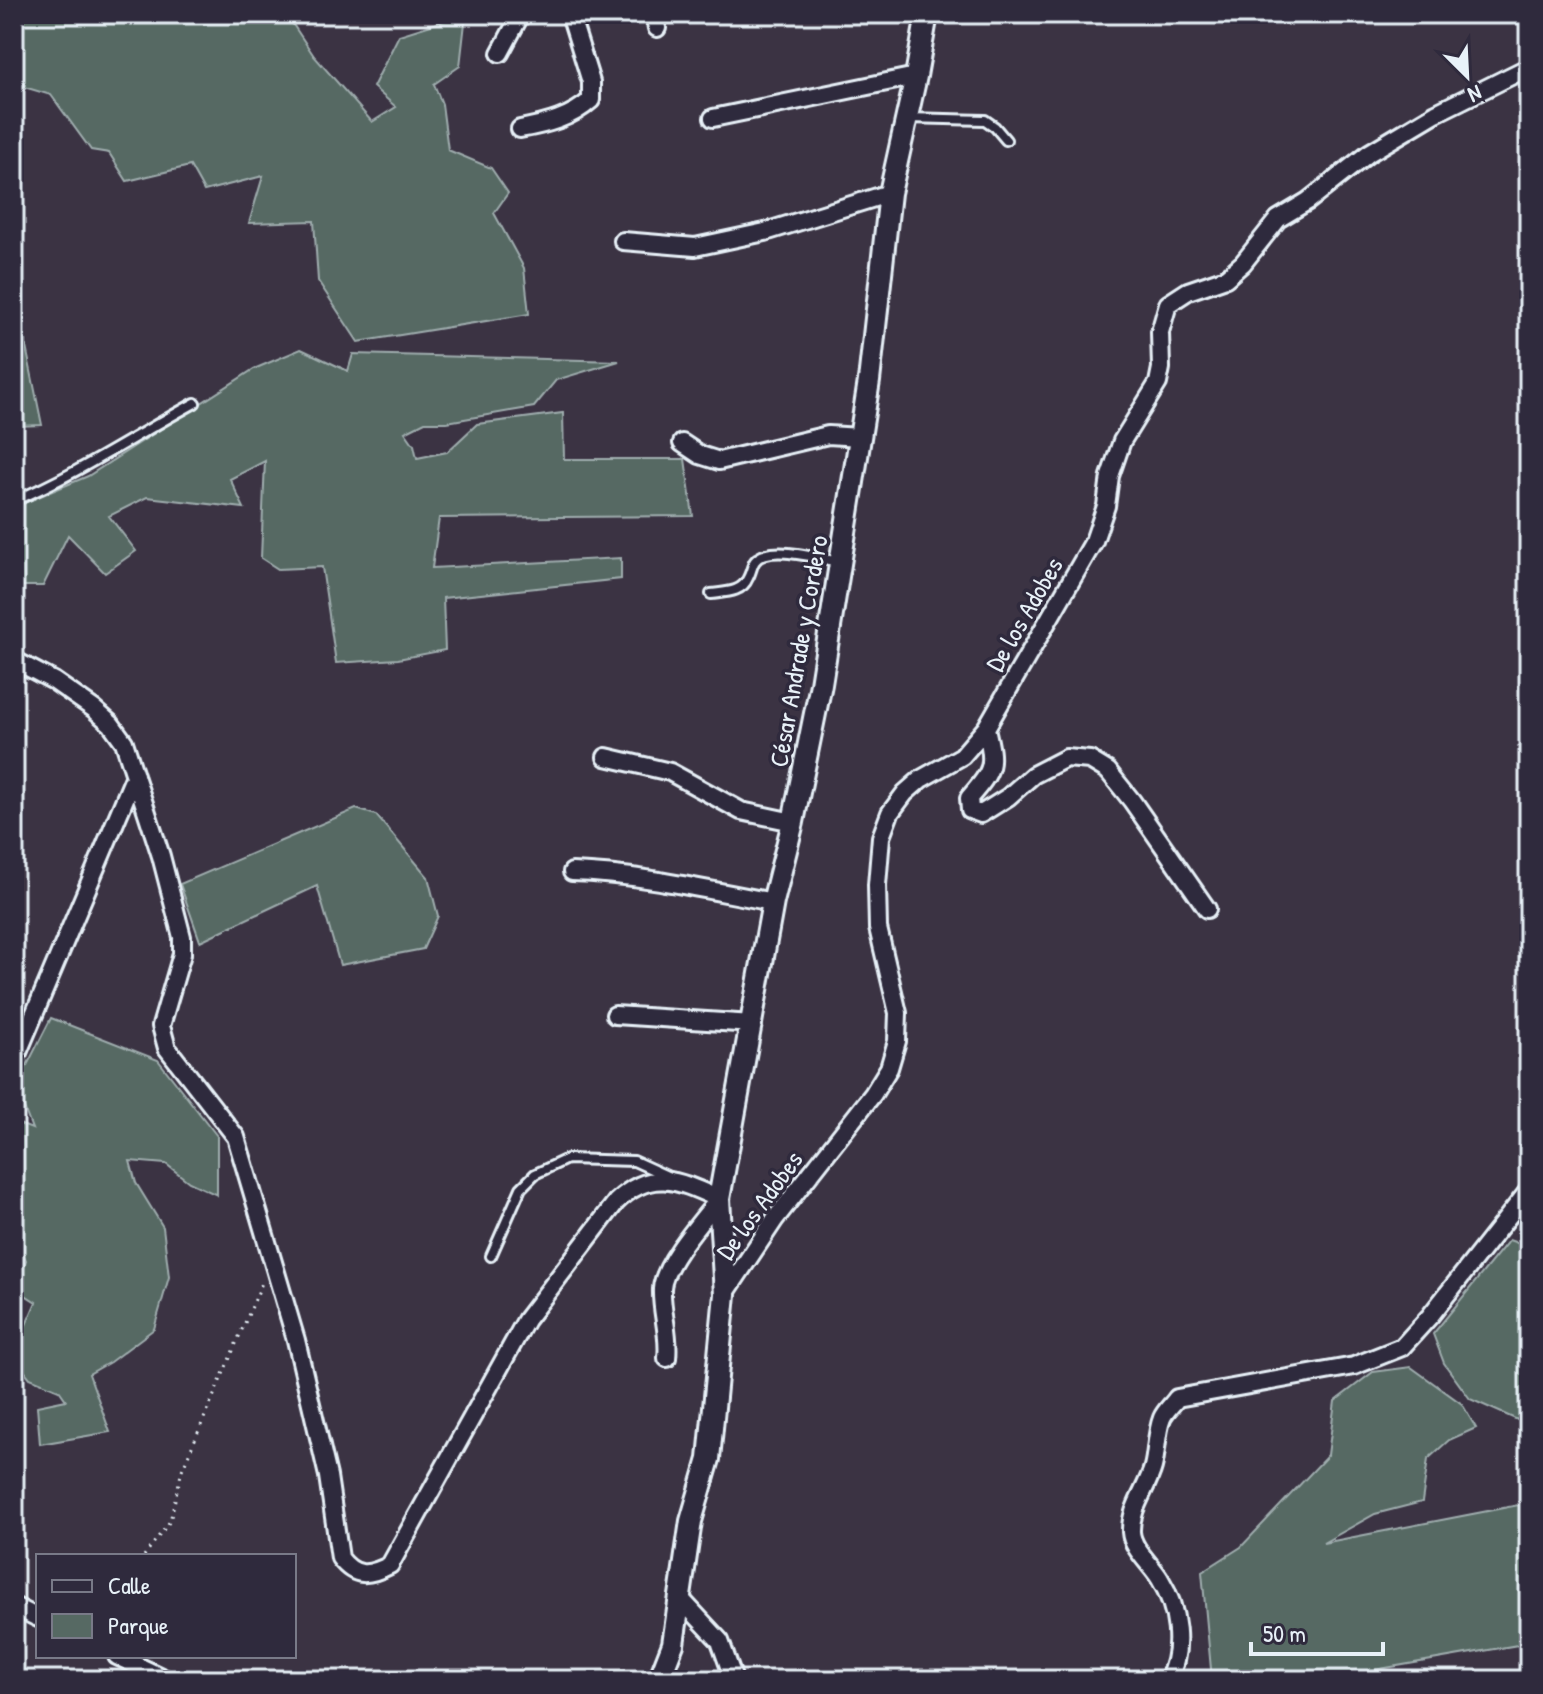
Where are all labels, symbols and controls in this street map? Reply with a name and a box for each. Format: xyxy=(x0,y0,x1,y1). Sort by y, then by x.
north arrow xyxy=(1427,36,1507,116)
text: N xyxy=(1463,78,1487,110)
street label: César Andrade y Cordero xyxy=(760,532,836,770)
street label: De los Adobes xyxy=(977,550,1071,678)
street label: De los Adobes xyxy=(708,1144,810,1266)
legend xyxy=(36,1554,296,1658)
text: Calle xyxy=(108,1569,151,1601)
scale bar xyxy=(1251,1606,1383,1656)
text: Parque xyxy=(108,1609,169,1641)
text: 50 m xyxy=(1263,1617,1306,1649)

